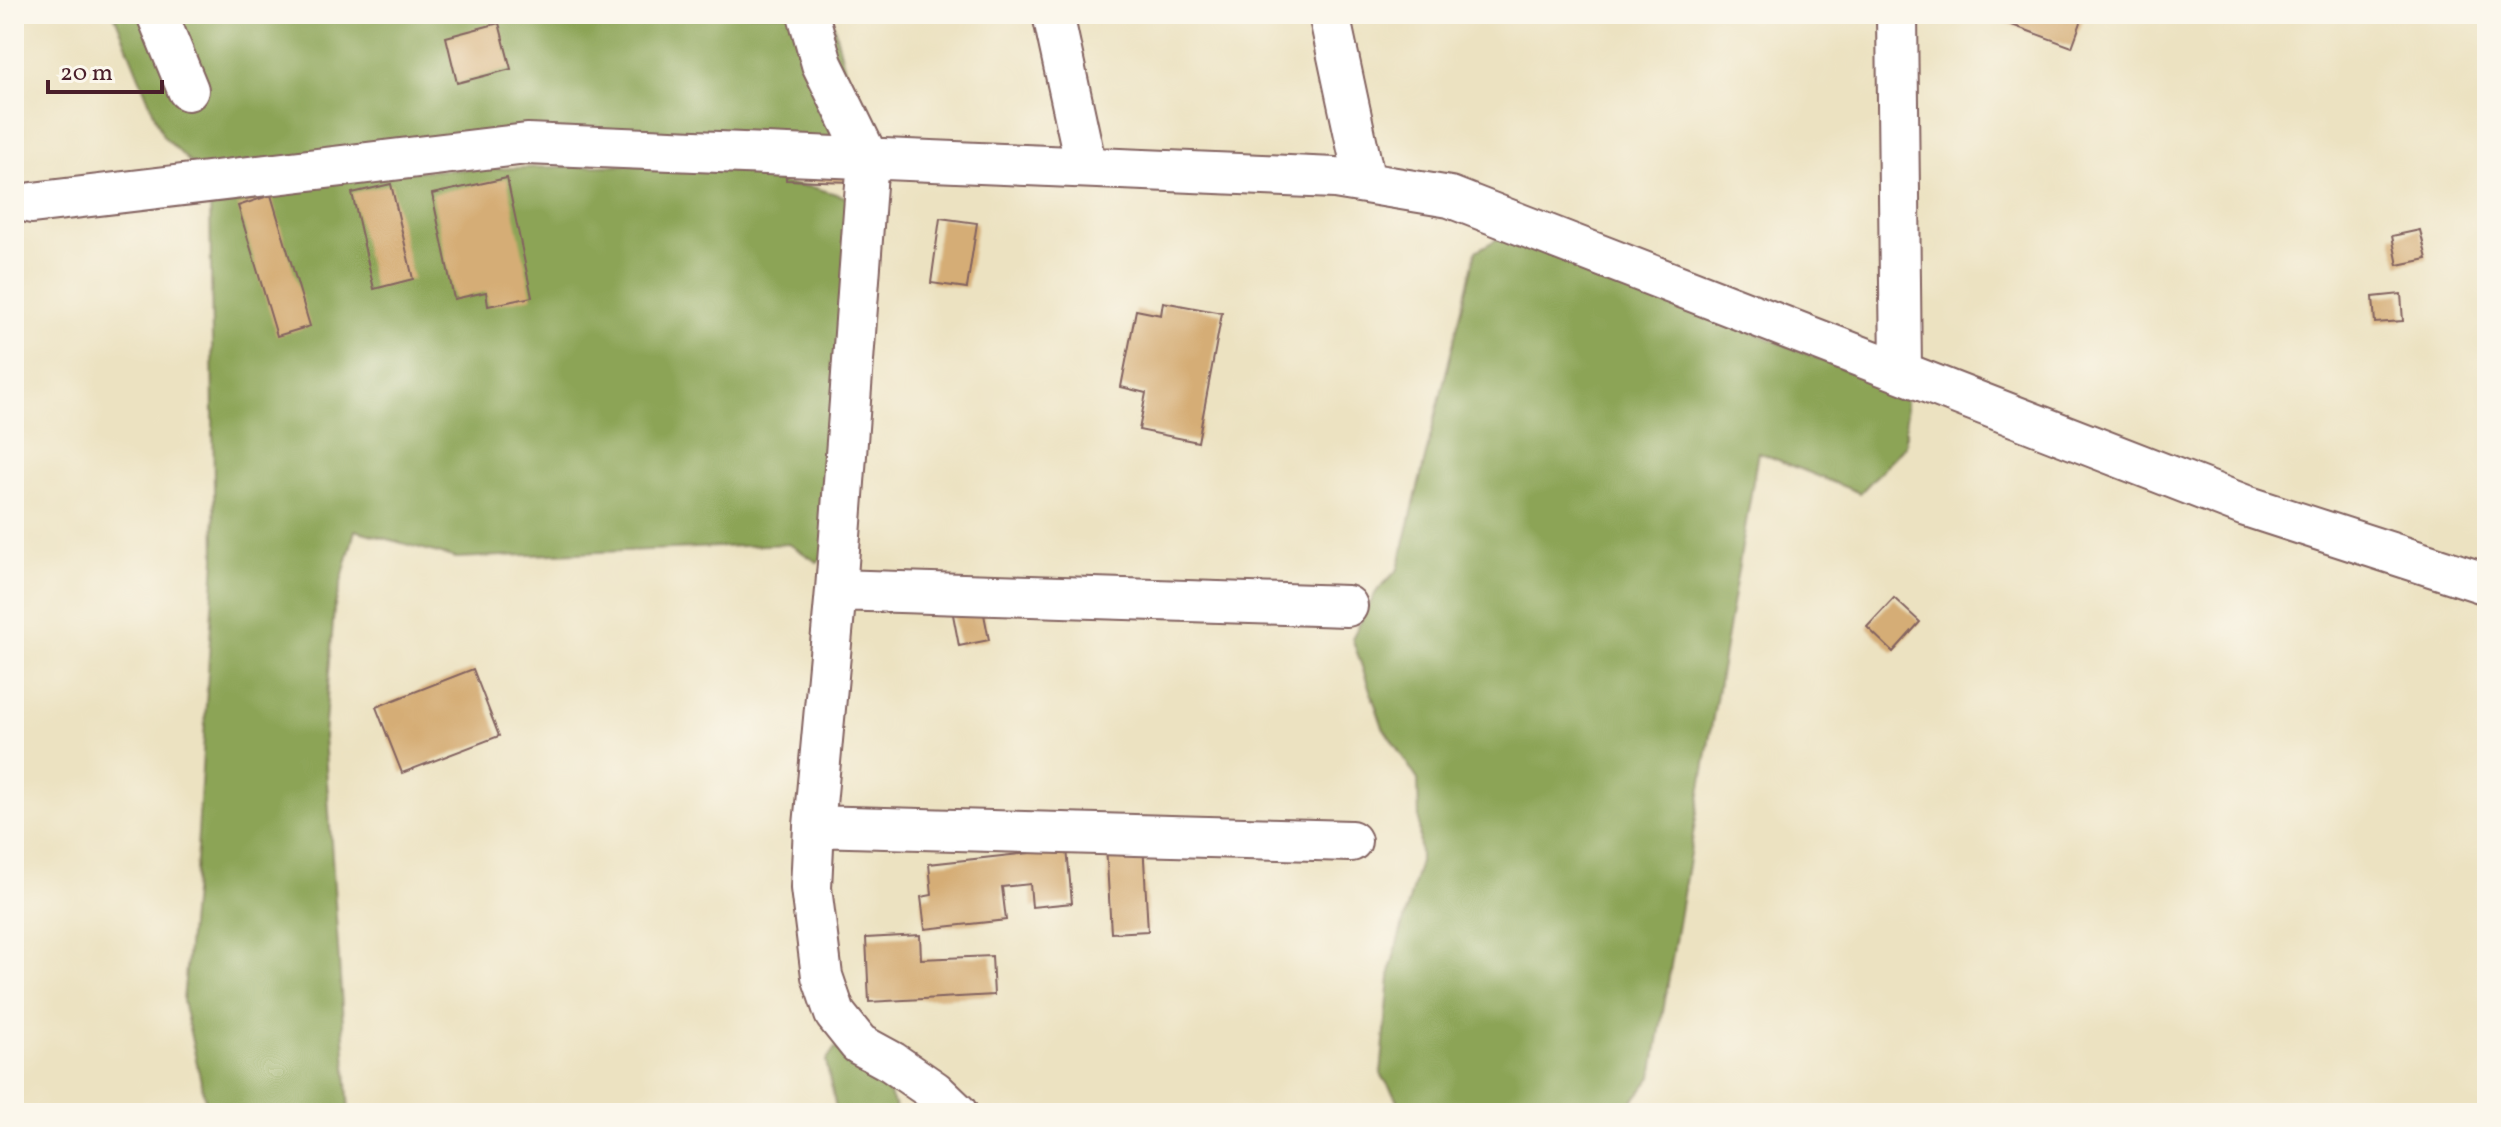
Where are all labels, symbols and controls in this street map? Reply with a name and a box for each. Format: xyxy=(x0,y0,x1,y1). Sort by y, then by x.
scale bar xyxy=(48,44,162,94)
text: 20 m xyxy=(60,57,113,91)

